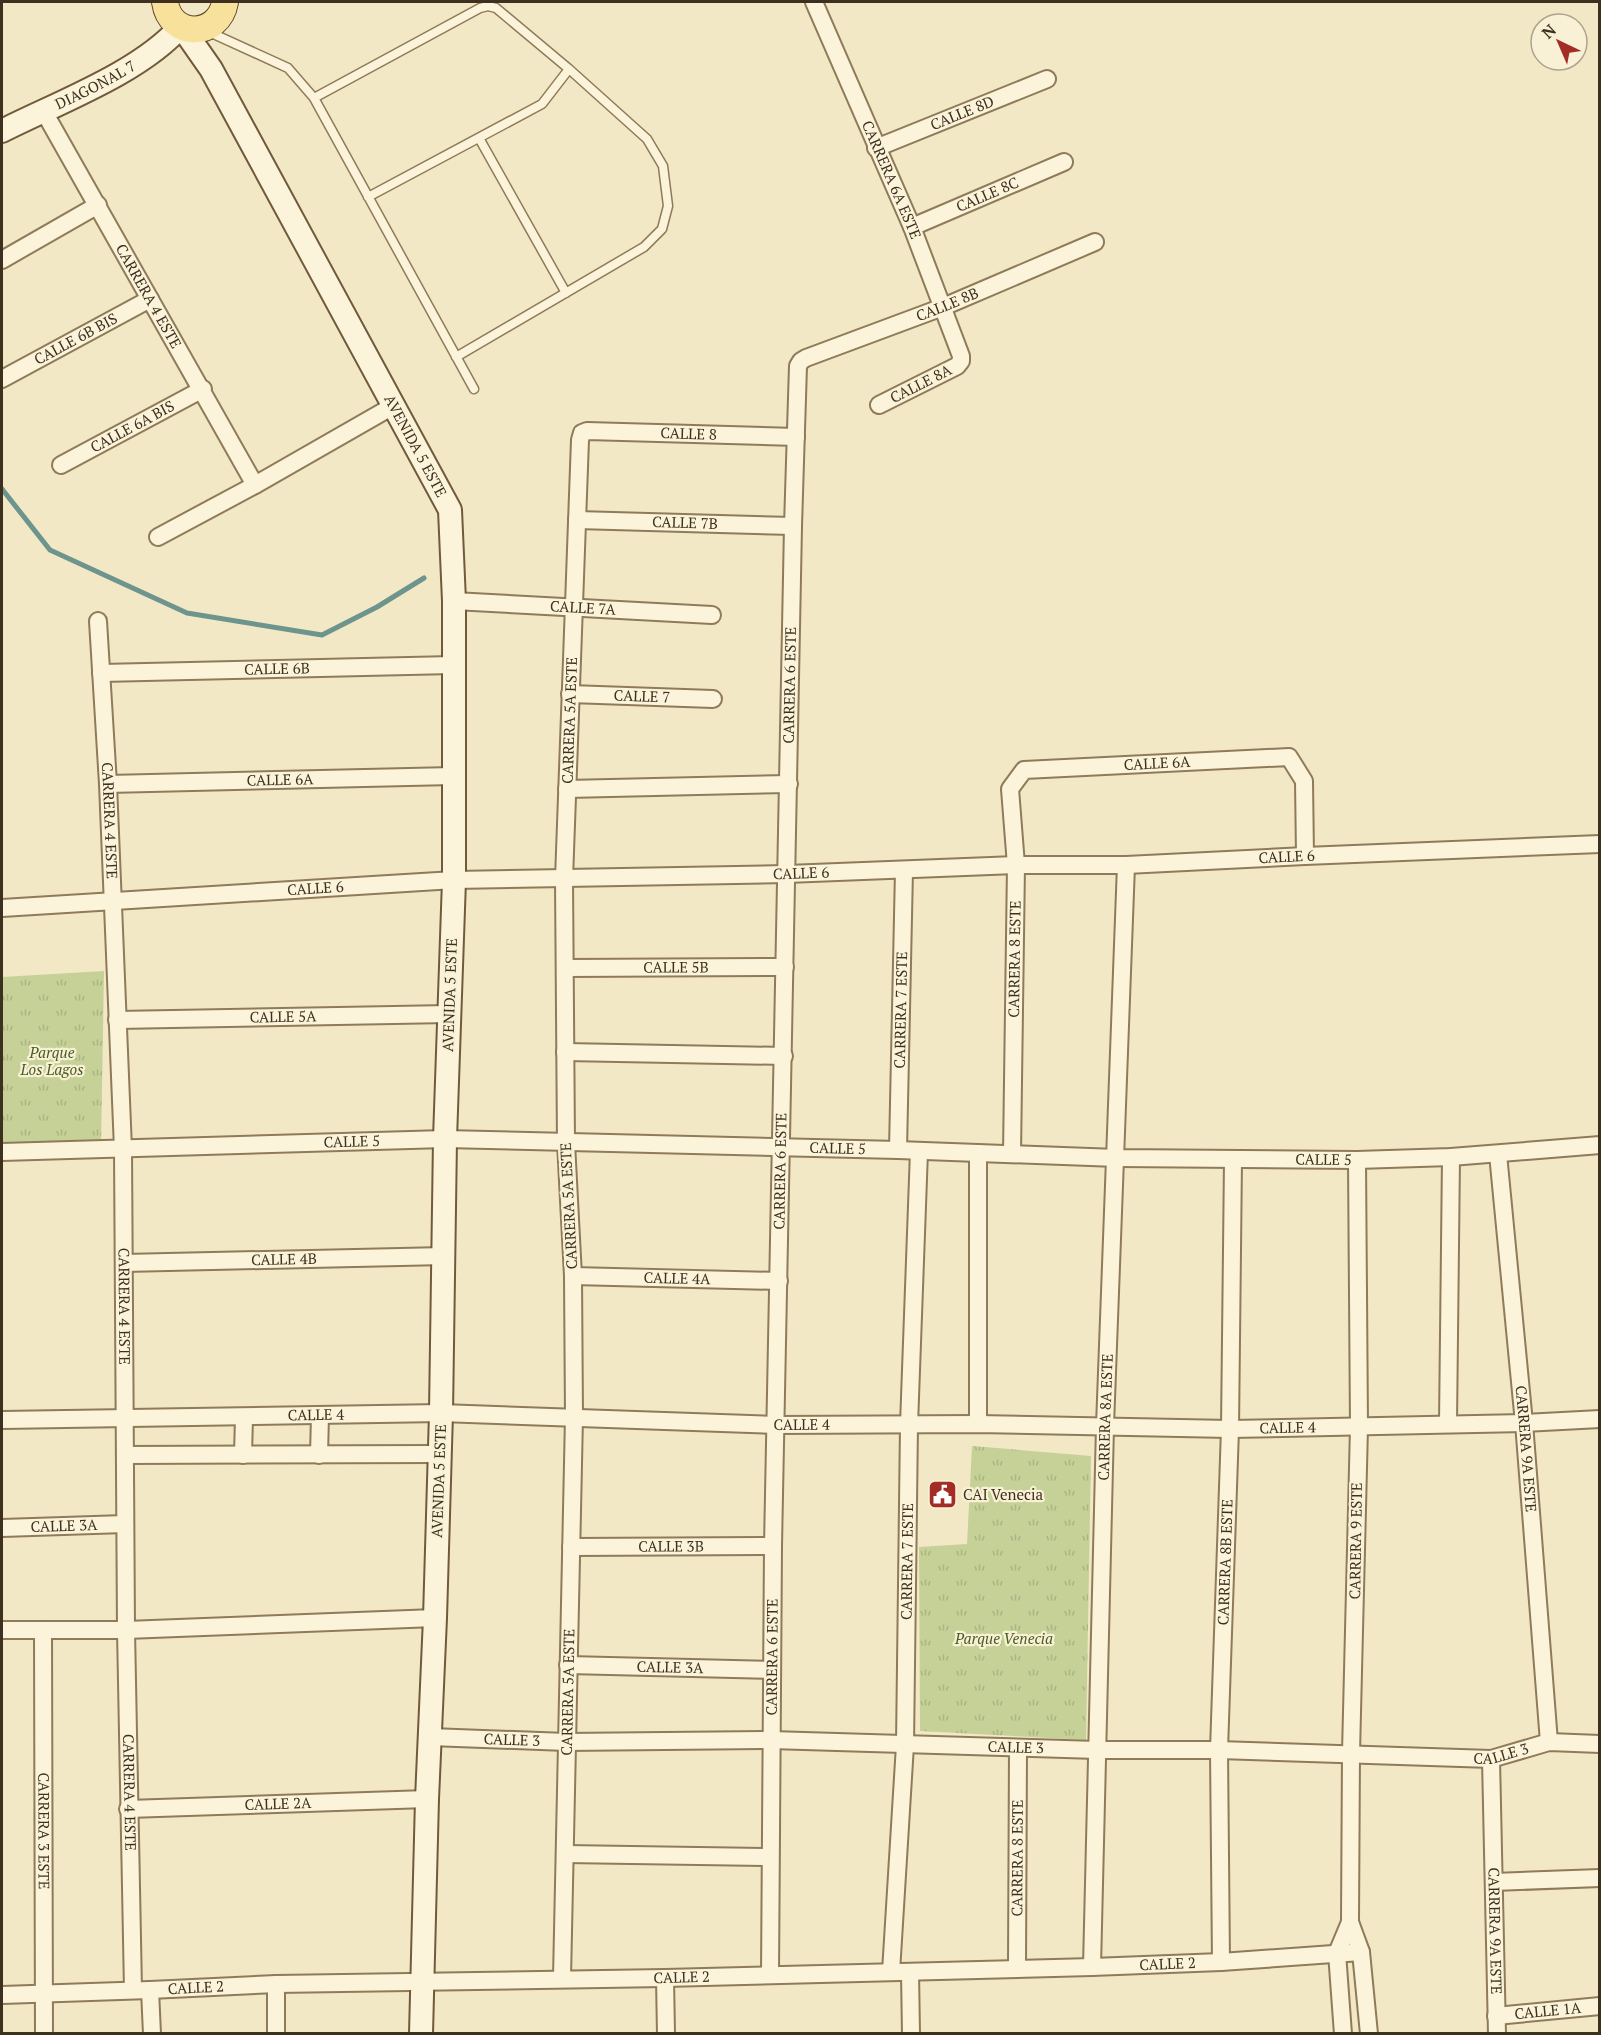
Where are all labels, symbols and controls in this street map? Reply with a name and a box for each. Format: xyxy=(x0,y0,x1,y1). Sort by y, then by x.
north arrow xyxy=(1529,12,1589,72)
text: N xyxy=(1537,19,1561,43)
street label: DIAGONAL 7 xyxy=(51,55,139,113)
street label: CALLE 8D xyxy=(927,90,997,134)
street label: CARRERA 6A ESTE xyxy=(858,117,927,242)
street label: CALLE 8C xyxy=(953,172,1021,216)
street label: CARRERA 4 ESTE xyxy=(112,240,187,352)
street label: CALLE 8B xyxy=(913,282,981,325)
street label: CALLE 6B BIS xyxy=(30,308,121,369)
street label: CALLE 8A xyxy=(886,359,955,407)
street label: AVENIDA 5 ESTE xyxy=(380,391,452,500)
street label: CALLE 6A BIS xyxy=(86,395,178,457)
street label: CALLE 8 xyxy=(660,422,717,444)
street label: CALLE 7B xyxy=(652,511,718,533)
street label: CALLE 7A xyxy=(549,595,617,619)
street label: CARRERA 6 ESTE xyxy=(778,626,800,744)
street label: CALLE 6B xyxy=(244,657,310,679)
street label: CARRERA 5A ESTE xyxy=(556,657,581,784)
street label: CALLE 7 xyxy=(613,685,671,706)
street label: CALLE 6A xyxy=(1123,751,1191,774)
street label: CARRERA 4 ESTE xyxy=(98,762,123,880)
street label: CALLE 6A xyxy=(246,768,314,790)
street label: CALLE 6 xyxy=(1258,845,1315,867)
street label: CALLE 6 xyxy=(773,861,830,883)
street label: CALLE 6 xyxy=(287,876,344,899)
street label: CARRERA 8 ESTE xyxy=(1003,900,1025,1018)
street label: AVENIDA 5 ESTE xyxy=(437,938,461,1052)
street label: CARRERA 7 ESTE xyxy=(889,951,911,1069)
street label: CALLE 5B xyxy=(643,956,709,977)
street label: CALLE 5A xyxy=(249,1005,317,1027)
park label: Parque Los Lagos xyxy=(20,1042,83,1079)
street label: CARRERA 6 ESTE xyxy=(768,1112,790,1230)
street label: CALLE 5 xyxy=(323,1130,380,1152)
street label: CALLE 5 xyxy=(809,1137,866,1158)
street label: CARRERA 5A ESTE xyxy=(555,1142,581,1270)
street label: CALLE 5 xyxy=(1295,1148,1352,1169)
street label: CARRERA 4 ESTE xyxy=(115,1248,135,1365)
street label: CALLE 4B xyxy=(251,1248,317,1269)
street label: CALLE 4A xyxy=(643,1267,711,1288)
street label: CARRERA 8A ESTE xyxy=(1093,1353,1117,1481)
street label: CARRERA 9A ESTE xyxy=(1511,1384,1542,1513)
street label: CALLE 4 xyxy=(288,1404,344,1424)
street label: CALLE 4 xyxy=(773,1414,830,1434)
street label: CALLE 4 xyxy=(1259,1416,1316,1437)
street label: AVENIDA 5 ESTE xyxy=(426,1424,450,1538)
public building icon: CAI Venecia xyxy=(926,1479,958,1511)
street label: CARRERA 9 ESTE xyxy=(1344,1482,1366,1600)
place label: CAI Venecia xyxy=(963,1484,1043,1504)
street label: CARRERA 8B ESTE xyxy=(1212,1499,1237,1626)
street label: CARRERA 7 ESTE xyxy=(896,1503,917,1620)
street label: CALLE 3A xyxy=(30,1514,98,1536)
street label: CALLE 3B xyxy=(638,1535,704,1556)
street label: CARRERA 6 ESTE xyxy=(761,1598,782,1716)
street label: CARRERA 5A ESTE xyxy=(556,1628,578,1756)
park label: Parque Venecia xyxy=(954,1628,1053,1648)
street label: CALLE 3A xyxy=(636,1656,704,1677)
street label: CALLE 3 xyxy=(483,1728,541,1750)
street label: CARRERA 4 ESTE xyxy=(119,1734,141,1851)
street label: CALLE 3 xyxy=(987,1736,1044,1757)
street label: CALLE 3 xyxy=(1473,1738,1531,1768)
street label: CARRERA 3 ESTE xyxy=(34,1772,55,1890)
street label: CALLE 2A xyxy=(244,1792,312,1814)
street label: CARRERA 8 ESTE xyxy=(1006,1799,1027,1917)
street label: CARRERA 9A ESTE xyxy=(1484,1867,1507,1995)
street label: CALLE 2 xyxy=(1139,1952,1196,1974)
street label: CALLE 2 xyxy=(653,1966,710,1987)
street label: CALLE 2 xyxy=(167,1975,224,1998)
street label: CALLE 1A xyxy=(1514,1997,1583,2023)

